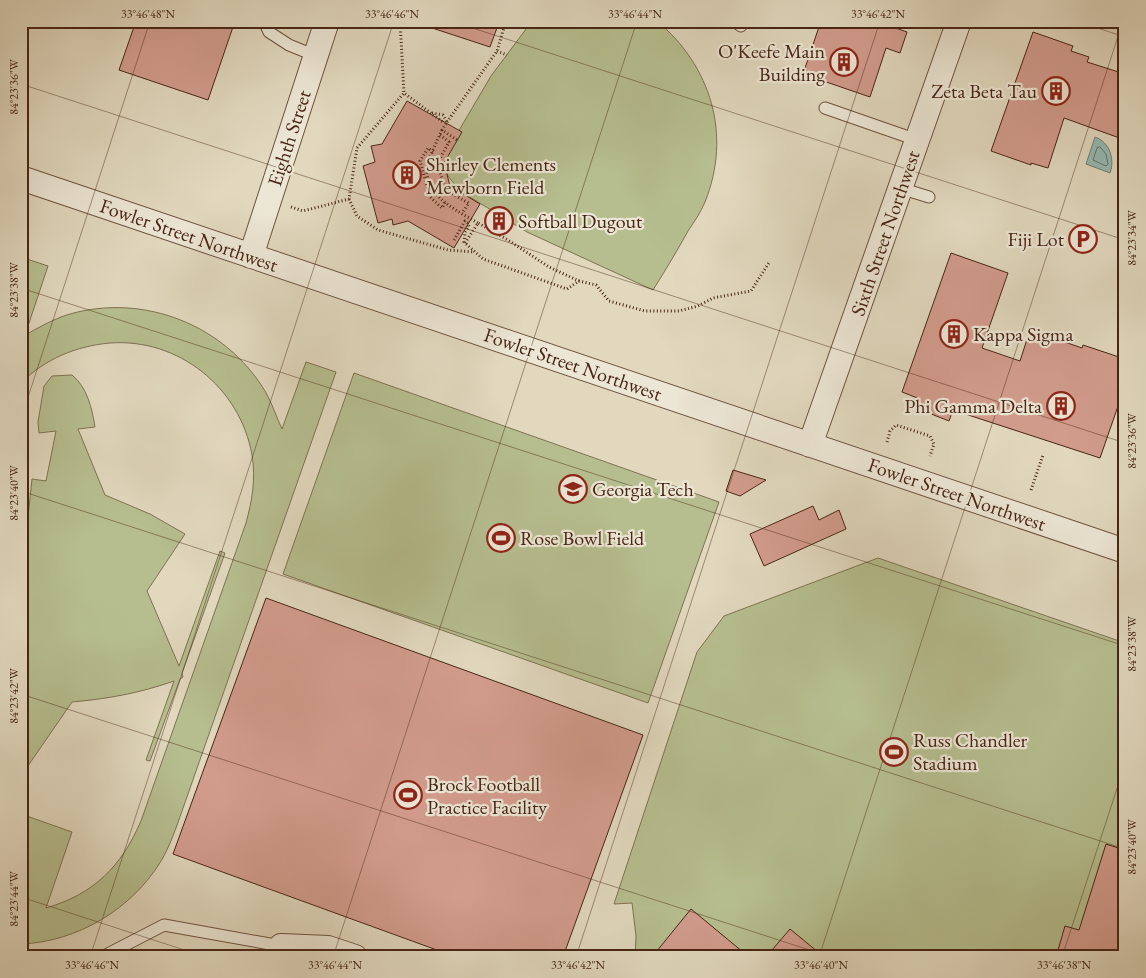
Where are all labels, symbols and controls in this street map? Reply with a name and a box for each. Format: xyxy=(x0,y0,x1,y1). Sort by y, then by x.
text: 33°46'48"N xyxy=(121,6,175,22)
text: 33°46'46"N xyxy=(365,6,419,22)
text: 33°46'44"N xyxy=(608,6,662,22)
text: 33°46'42"N xyxy=(851,6,905,22)
place label: O'Keefe Main Building xyxy=(718,38,825,87)
building icon: O'Keefe Main Building xyxy=(829,47,859,77)
text: 84°23'36"W xyxy=(6,58,22,115)
building icon: Zeta Beta Tau xyxy=(1041,76,1071,106)
place label: Zeta Beta Tau xyxy=(931,78,1037,104)
street label: Eighth Street xyxy=(261,86,317,189)
street label: Sixth Street Northwest xyxy=(844,146,926,319)
place label: Shirley Clements Mewborn Field xyxy=(426,151,556,200)
building icon: Shirley Clements Mewborn Field xyxy=(392,160,422,190)
street label: Fowler Street Northwest xyxy=(97,192,282,278)
building icon: Softball Dugout xyxy=(484,206,514,236)
place label: Softball Dugout xyxy=(518,208,643,234)
text: 84°23'34"W xyxy=(1124,209,1140,266)
parking icon: Fiji Lot xyxy=(1068,224,1098,254)
place label: Fiji Lot xyxy=(1008,226,1065,252)
text: 84°23'38"W xyxy=(6,261,22,318)
building icon: Kappa Sigma xyxy=(939,319,969,349)
street label: Fowler Street Northwest xyxy=(481,321,666,407)
place label: Kappa Sigma xyxy=(973,321,1073,347)
building icon: Phi Gamma Delta xyxy=(1046,391,1076,421)
place label: Phi Gamma Delta xyxy=(904,393,1042,419)
text: 84°23'36"W xyxy=(1124,412,1140,469)
street label: Fowler Street Northwest xyxy=(865,451,1050,537)
text: 84°23'40"W xyxy=(6,464,22,521)
school or university icon: Georgia Tech xyxy=(558,474,588,504)
place label: Georgia Tech xyxy=(592,476,694,502)
sports icon: Rose Bowl Field xyxy=(486,523,516,553)
place label: Rose Bowl Field xyxy=(520,525,645,551)
text: 84°23'38"W xyxy=(1124,615,1140,672)
text: 84°23'42"W xyxy=(6,667,22,724)
place label: Russ Chandler Stadium xyxy=(913,727,1027,776)
sports icon: Russ Chandler Stadium xyxy=(879,737,909,767)
place label: Brock Football Practice Facility xyxy=(427,771,547,820)
sports icon: Brock Football Practice Facility xyxy=(393,780,423,810)
text: 84°23'40"W xyxy=(1124,818,1140,875)
text: 84°23'44"W xyxy=(6,870,22,927)
text: 33°46'46"N xyxy=(65,957,119,973)
text: 33°46'44"N xyxy=(308,957,362,973)
text: 33°46'42"N xyxy=(551,957,605,973)
text: 33°46'40"N xyxy=(794,957,848,973)
text: 33°46'38"N xyxy=(1037,957,1091,973)

